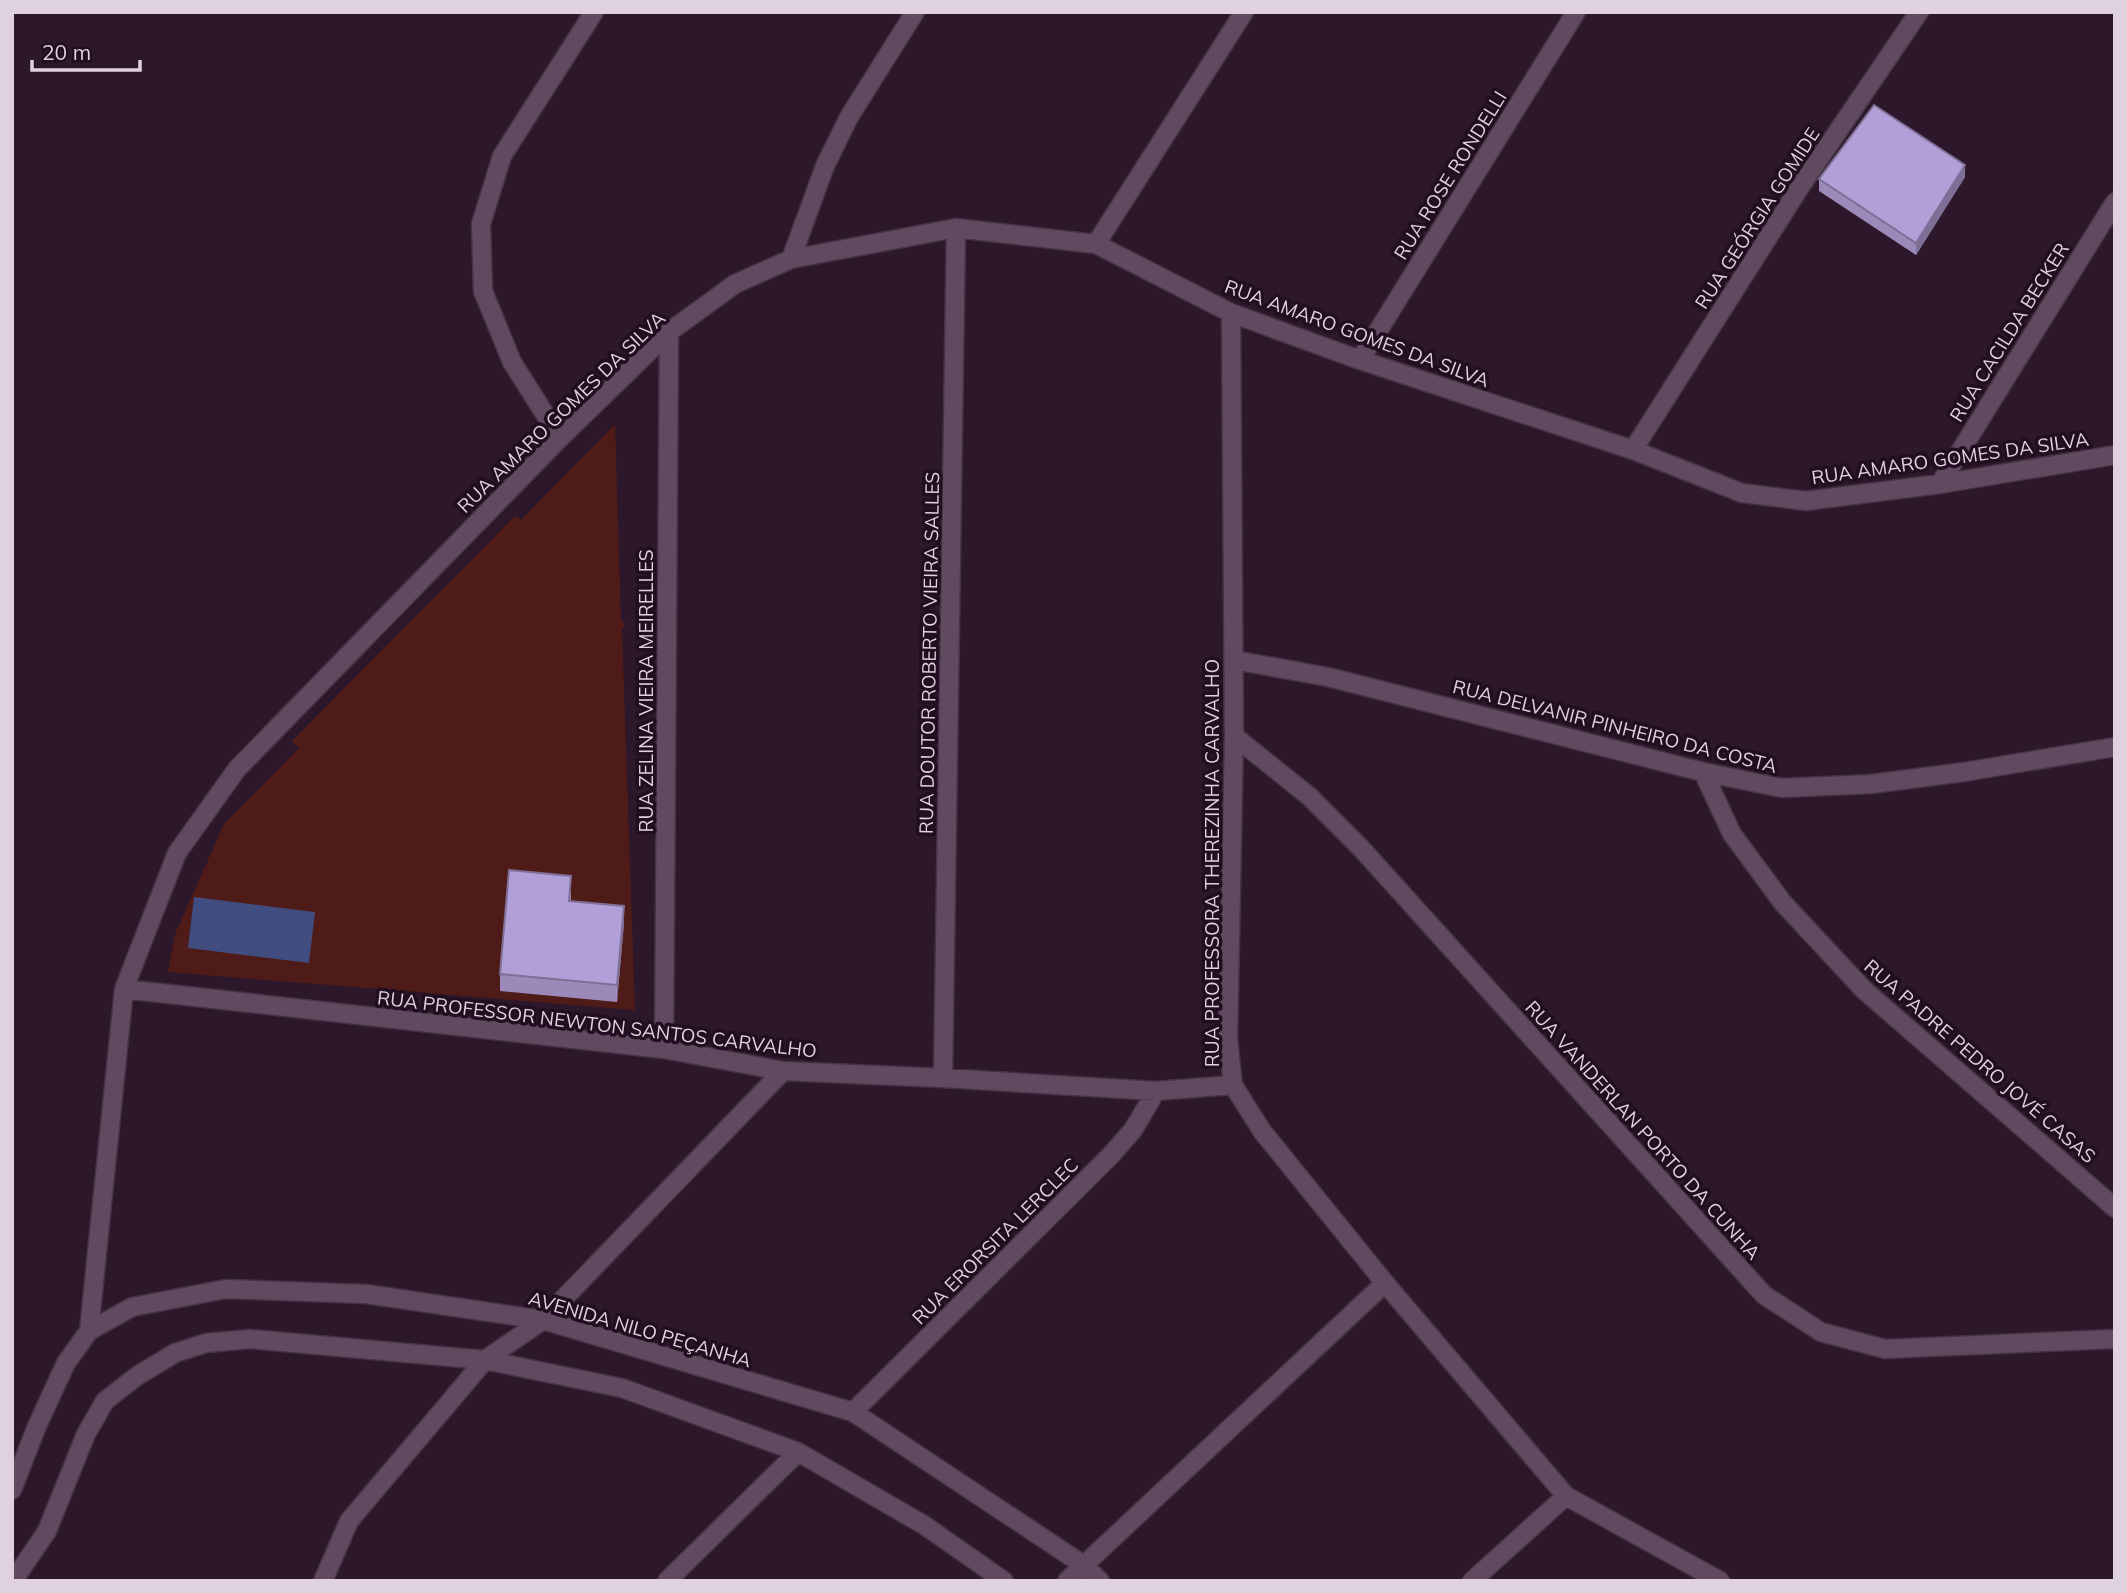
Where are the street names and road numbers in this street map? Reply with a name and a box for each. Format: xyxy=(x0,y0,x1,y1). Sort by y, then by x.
street label: RUA ROSE RONDELLI xyxy=(1388,86,1512,264)
street label: RUA GEÓRGIA GOMIDE xyxy=(1689,123,1825,313)
street label: RUA CACILDA BECKER xyxy=(1944,238,2074,426)
street label: RUA AMARO GOMES DA SILVA xyxy=(1221,274,1493,392)
street label: RUA AMARO GOMES DA SILVA xyxy=(452,306,670,518)
street label: RUA AMARO GOMES DA SILVA xyxy=(1810,427,2090,489)
street label: RUA DOUTOR ROBERTO VIEIRA SALLES xyxy=(914,472,944,834)
street label: RUA ZELINA VIEIRA MEIRELLES xyxy=(634,549,658,833)
street label: RUA PROFESSORA THEREZINHA CARVALHO xyxy=(1200,659,1224,1067)
street label: RUA DELVANIR PINHEIRO DA COSTA xyxy=(1450,674,1780,778)
street label: RUA PADRE PEDRO JOVÉ CASAS xyxy=(1859,954,2101,1168)
street label: RUA PROFESSOR NEWTON SANTOS CARVALHO xyxy=(376,985,818,1063)
street label: RUA VANDERLAN PORTO DA CUNHA xyxy=(1520,996,1766,1264)
street label: RUA ERORSITA LERCLEC xyxy=(907,1153,1083,1329)
street label: AVENIDA NILO PEÇANHA xyxy=(526,1286,754,1372)

